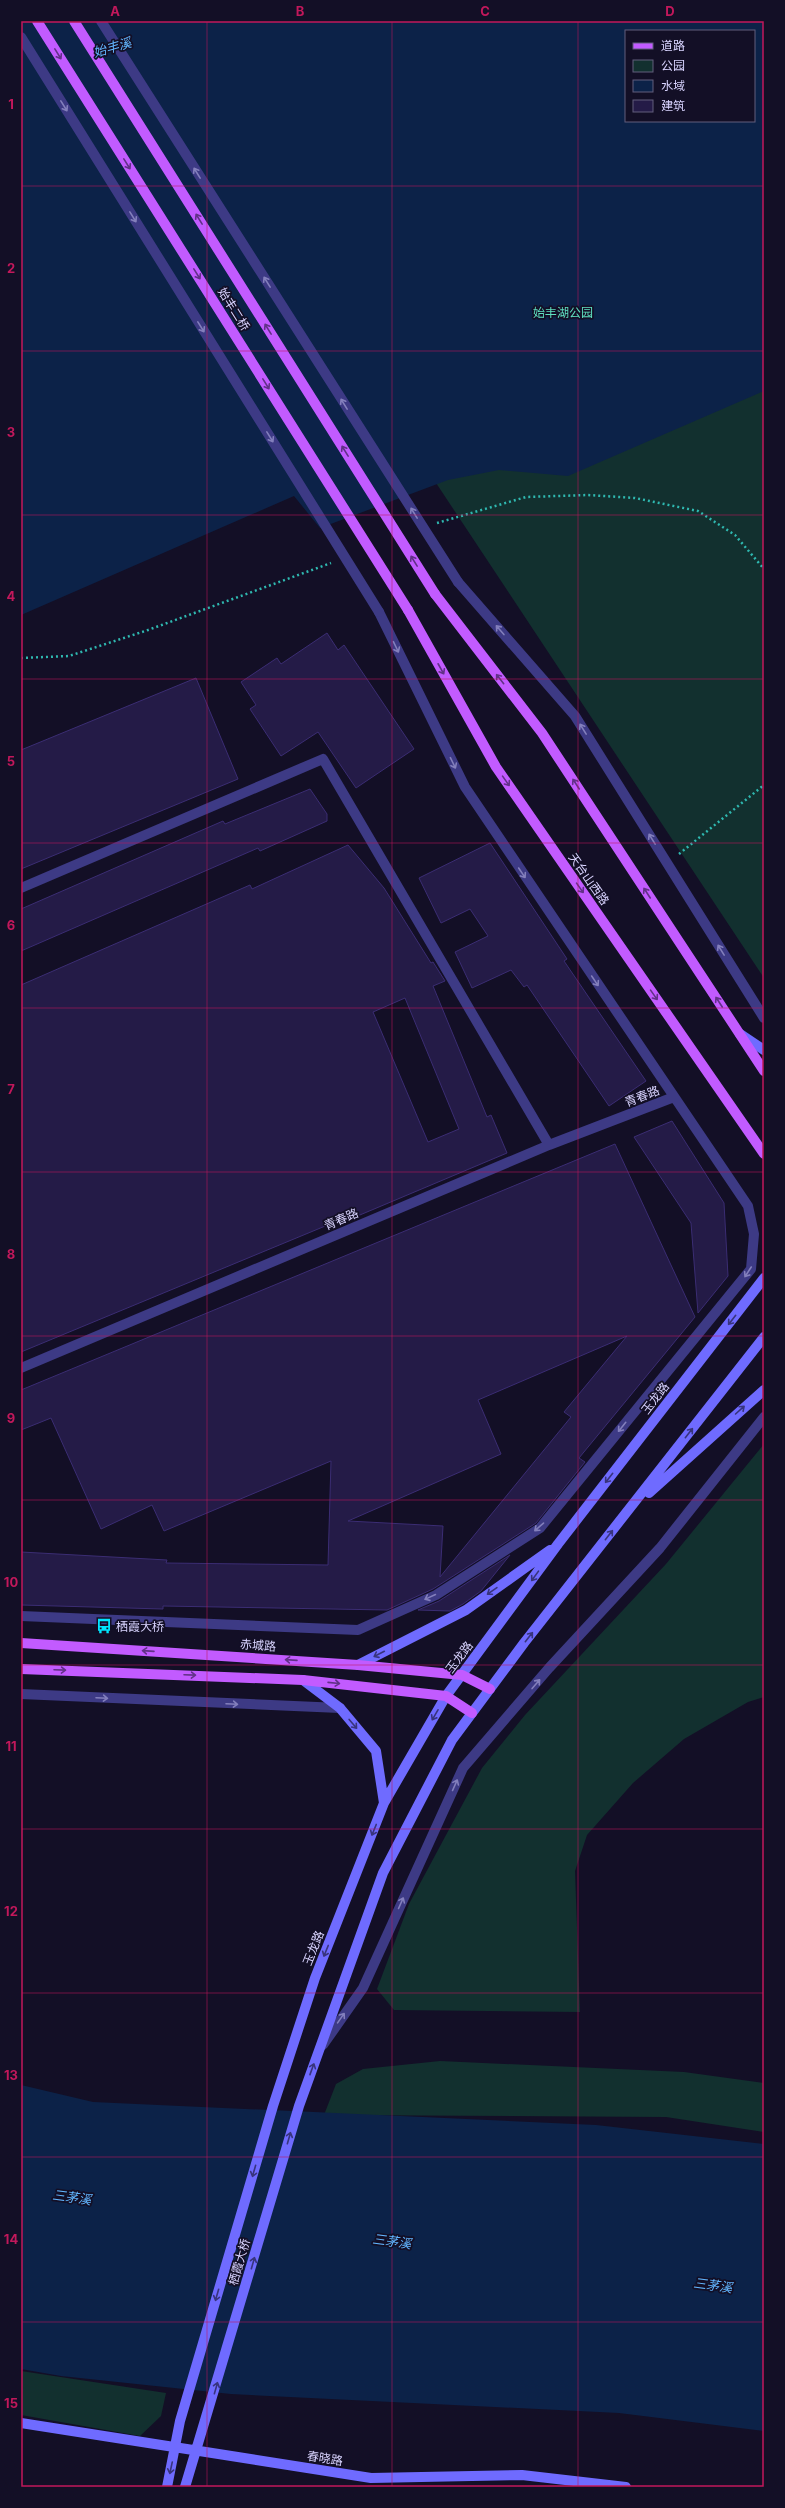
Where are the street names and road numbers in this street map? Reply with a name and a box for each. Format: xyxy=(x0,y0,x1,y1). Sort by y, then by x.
street label: 始丰二桥 xyxy=(215,285,253,333)
street label: 天台山西路 xyxy=(566,850,612,908)
street label: 青春路 xyxy=(623,1083,661,1109)
street label: 青春路 xyxy=(321,1205,361,1233)
street label: 玉龙路 xyxy=(638,1379,672,1417)
street label: 赤城路 xyxy=(240,1636,276,1654)
street label: 玉龙路 xyxy=(442,1638,476,1676)
street label: 玉龙路 xyxy=(299,1928,327,1968)
street label: 栖霞大桥 xyxy=(225,2237,253,2287)
street label: 春晓路 xyxy=(306,2448,344,2468)

